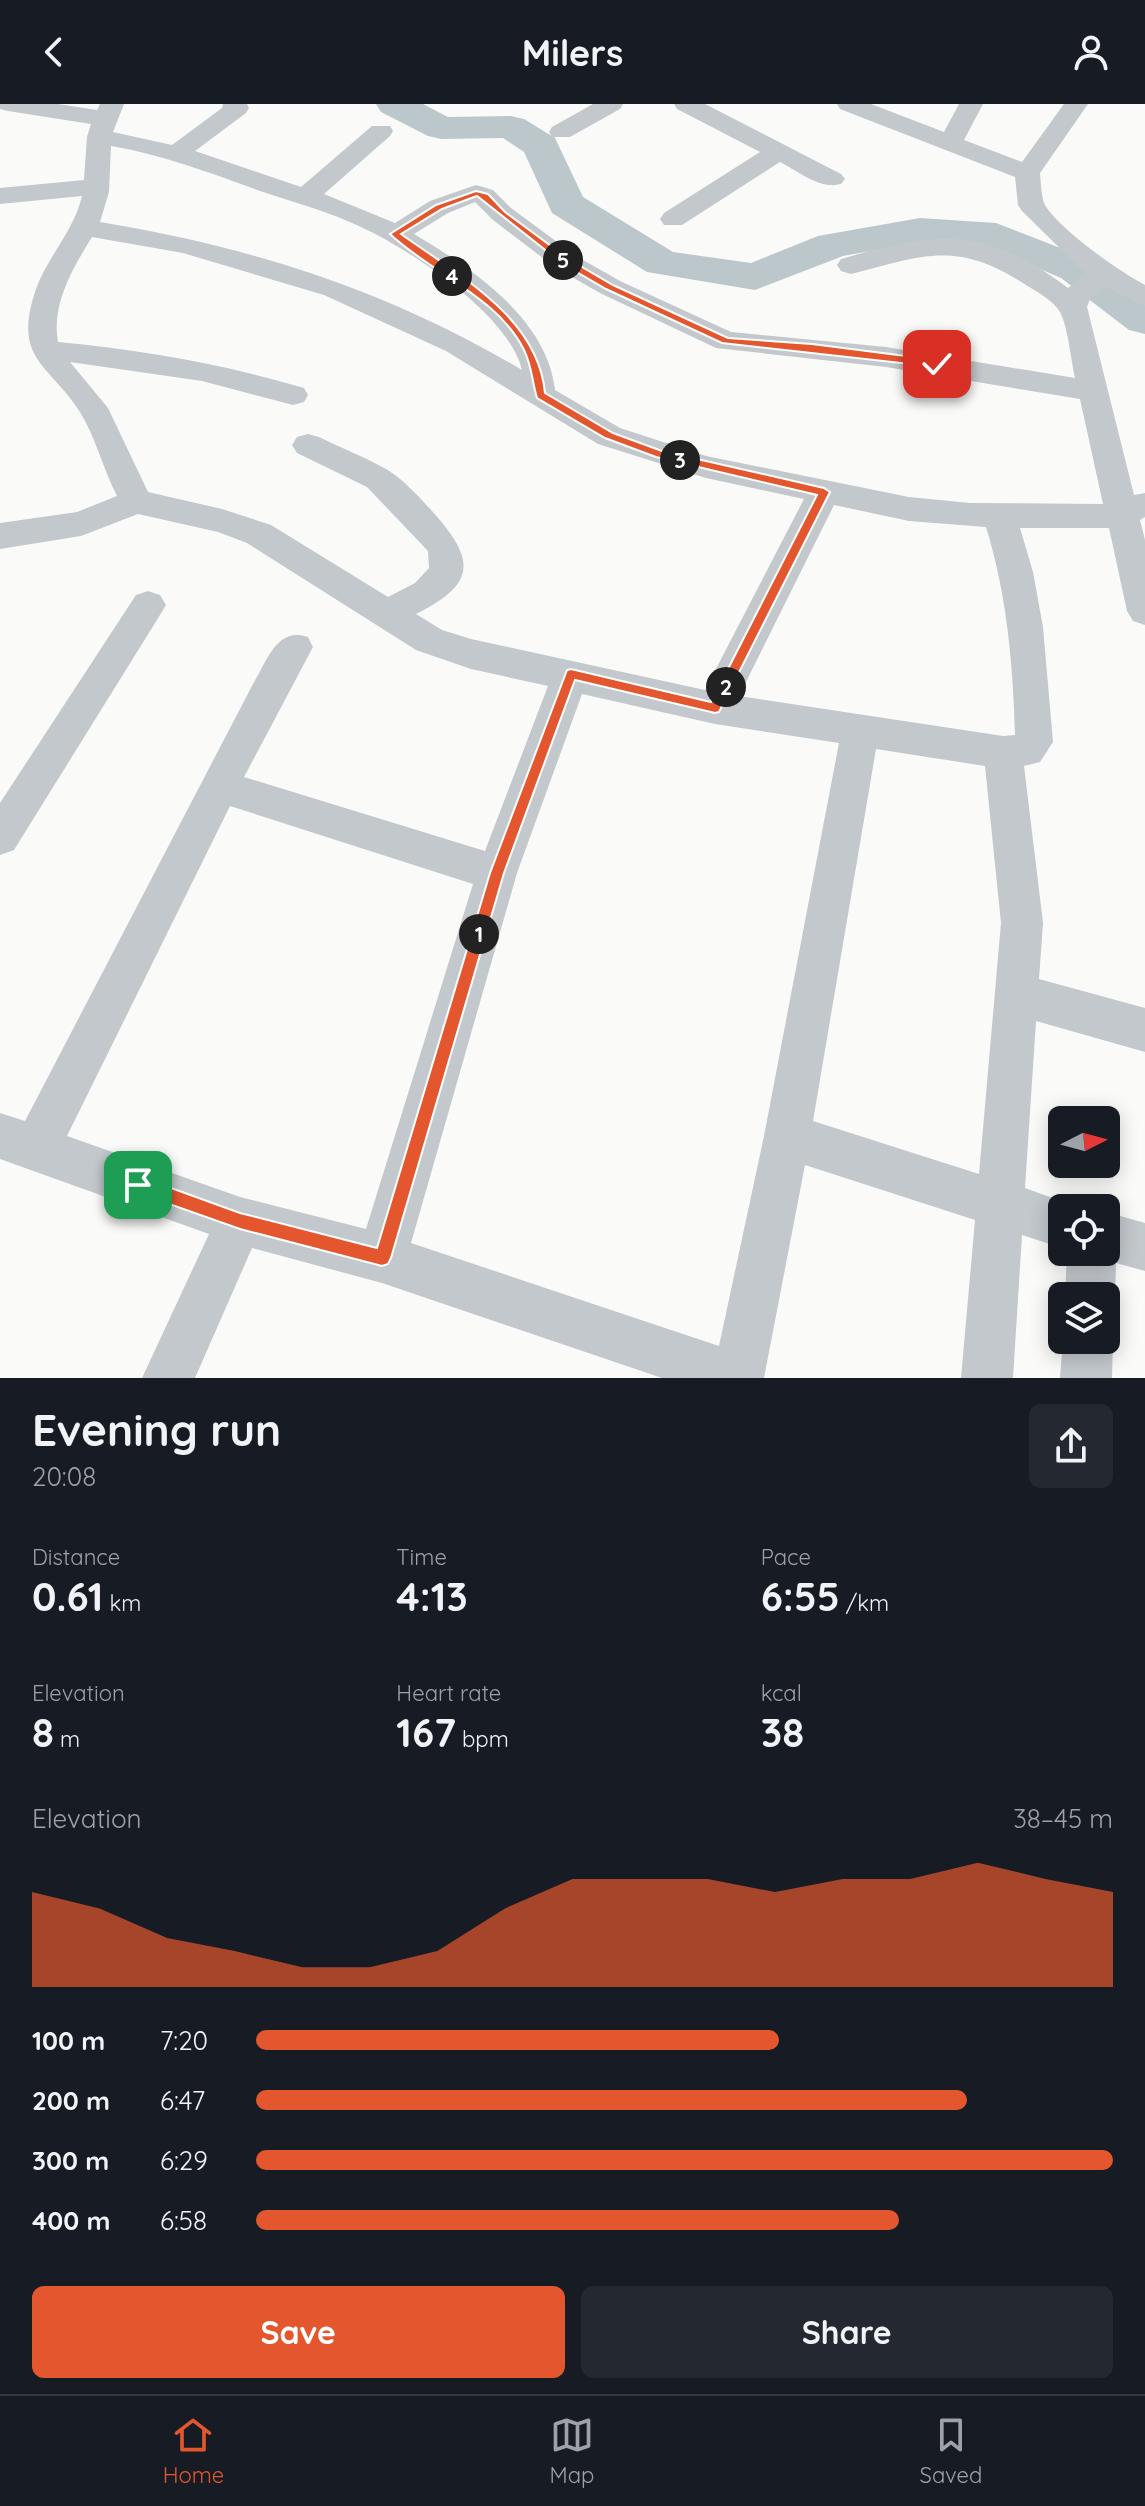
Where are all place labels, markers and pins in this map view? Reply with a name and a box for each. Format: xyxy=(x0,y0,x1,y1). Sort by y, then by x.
pin: 5 xyxy=(543,240,583,280)
pin: 4 xyxy=(432,256,472,296)
pin xyxy=(903,330,971,398)
pin: 3 xyxy=(660,440,700,480)
pin: 2 xyxy=(706,667,746,707)
pin: 1 xyxy=(459,914,499,954)
pin xyxy=(104,1151,172,1219)

